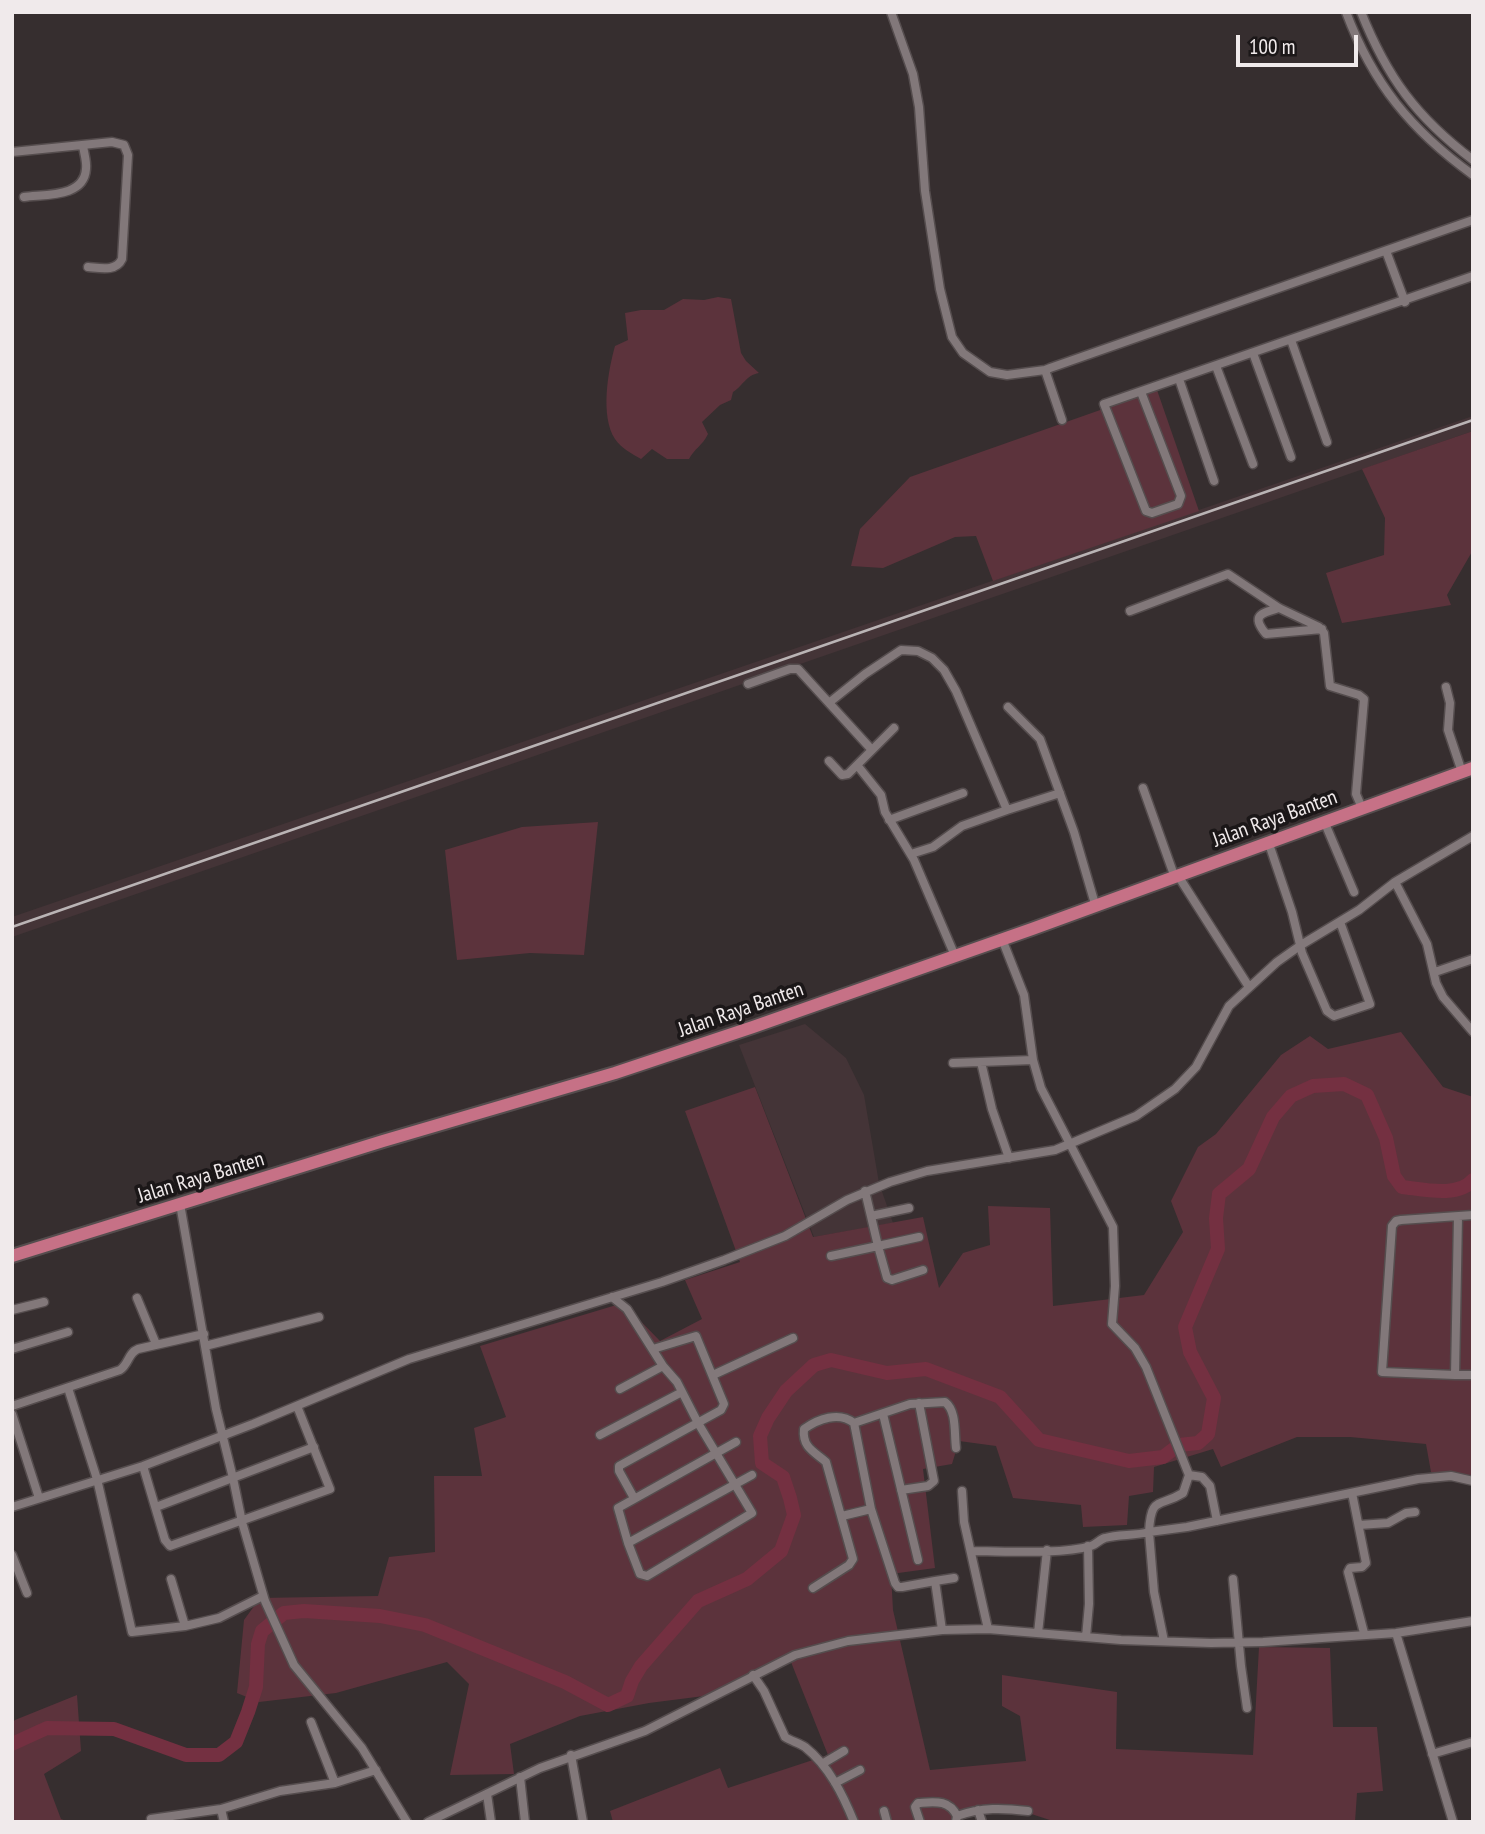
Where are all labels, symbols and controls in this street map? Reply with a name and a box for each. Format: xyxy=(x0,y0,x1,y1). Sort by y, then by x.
scale bar xyxy=(1240,21,1362,65)
text: 100 m xyxy=(1249,33,1295,60)
street label: Jalan Raya Banten xyxy=(1209,785,1341,853)
street label: Jalan Raya Banten xyxy=(675,977,807,1043)
street label: Jalan Raya Banten xyxy=(135,1147,267,1209)

